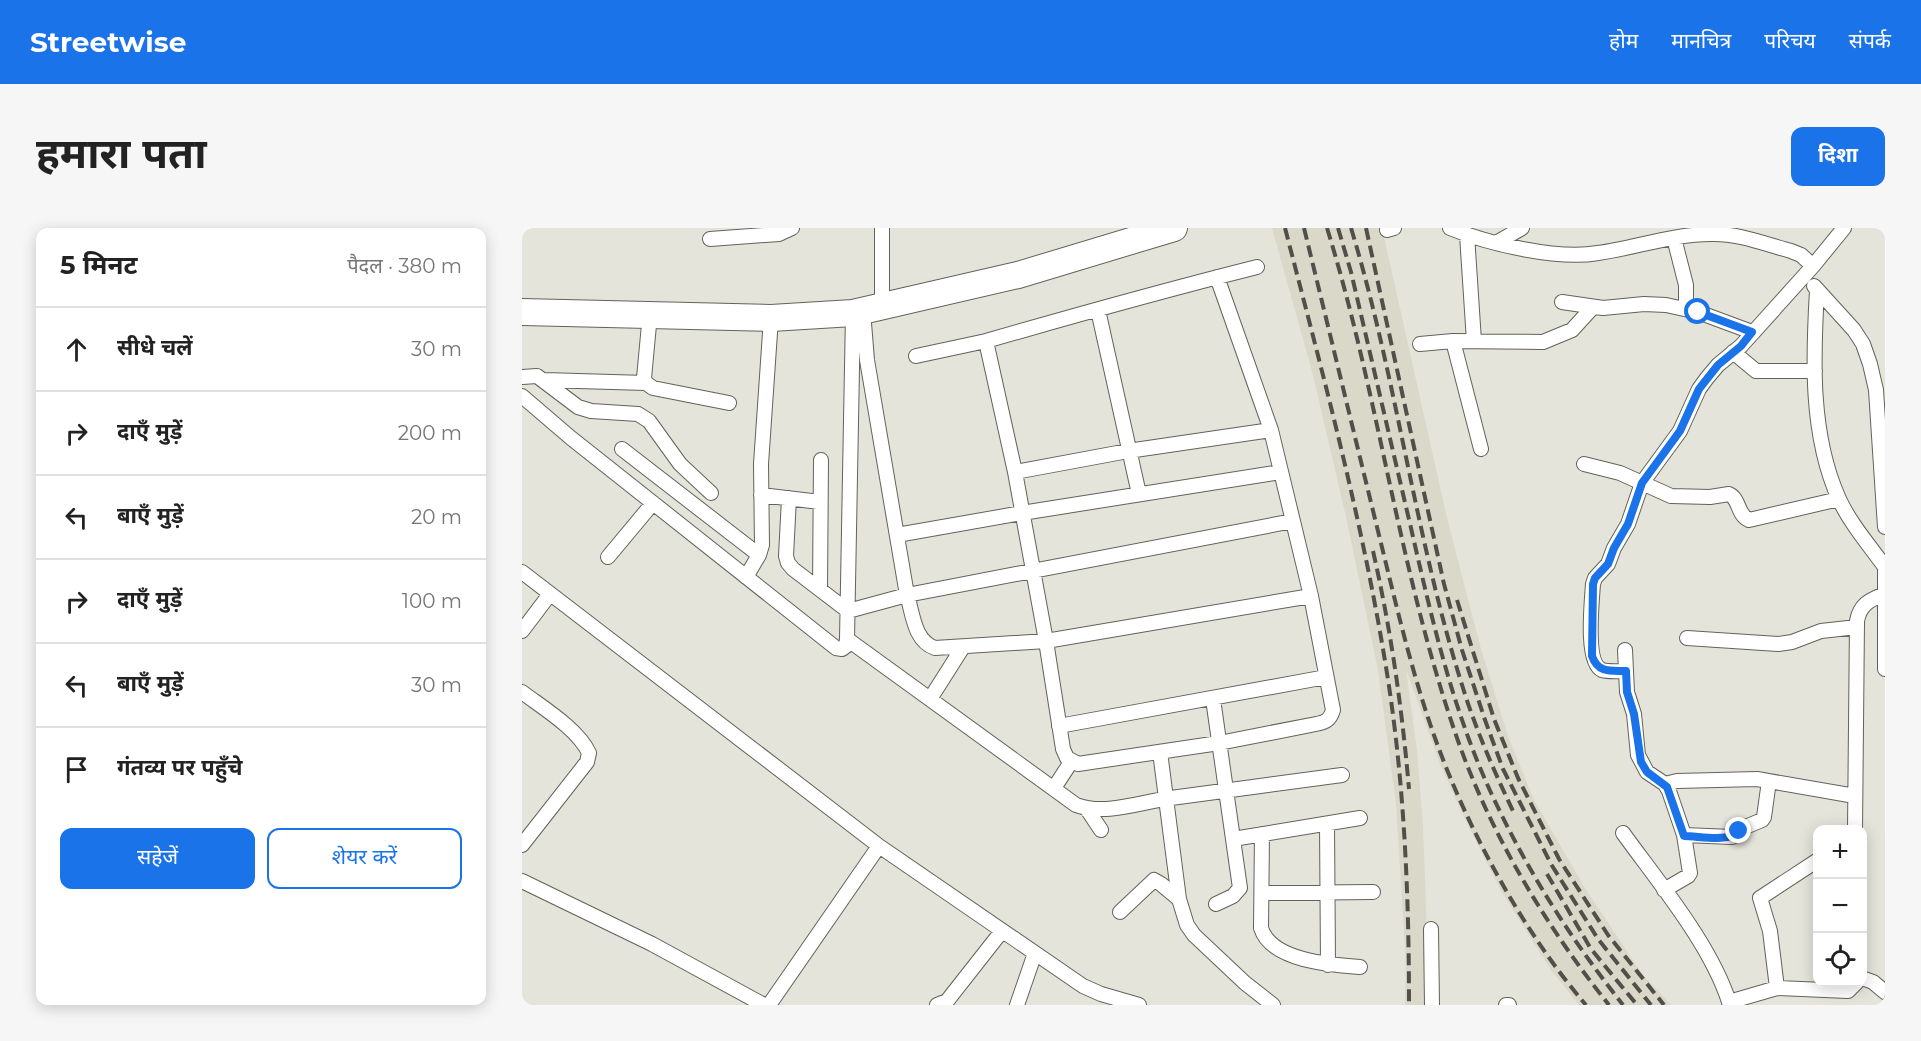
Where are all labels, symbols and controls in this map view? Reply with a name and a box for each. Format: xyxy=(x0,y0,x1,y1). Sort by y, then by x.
text: Streetwise xyxy=(30,25,186,59)
text: होम xyxy=(1609,28,1638,53)
text: मानचित्र xyxy=(1671,28,1731,53)
text: परिचय xyxy=(1764,28,1816,53)
text: संपर्क xyxy=(1849,28,1891,53)
text: हमारा पता xyxy=(36,127,206,179)
button: दिशा xyxy=(1791,127,1885,186)
text: 5 मिनट xyxy=(60,249,137,281)
text: पैदल · 380 m xyxy=(347,254,462,278)
route start xyxy=(1684,298,1710,324)
icon: ahead xyxy=(60,333,93,366)
text: सीधे चलें xyxy=(117,334,193,361)
text: 30 m xyxy=(411,337,462,361)
icon: right xyxy=(60,417,93,450)
text: दाएँ मुड़ें xyxy=(117,418,182,445)
text: 200 m xyxy=(398,421,462,445)
icon: left xyxy=(60,501,93,534)
text: बाएँ मुड़ें xyxy=(117,502,184,529)
text: 20 m xyxy=(411,505,462,529)
icon: right xyxy=(60,585,93,618)
text: दाएँ मुड़ें xyxy=(117,586,182,613)
text: 100 m xyxy=(402,589,462,613)
icon: left xyxy=(60,669,93,702)
text: बाएँ मुड़ें xyxy=(117,670,184,697)
text: 30 m xyxy=(411,673,462,697)
icon: arrive xyxy=(60,753,93,786)
text: गंतव्य पर पहुँचे xyxy=(117,754,243,781)
route end xyxy=(1725,817,1751,843)
map controls xyxy=(1813,825,1867,987)
button: + xyxy=(1813,825,1867,879)
button: सहेजें xyxy=(60,828,255,889)
button: शेयर करें xyxy=(267,828,462,889)
button: − xyxy=(1813,879,1867,933)
button: locate xyxy=(1813,933,1867,987)

